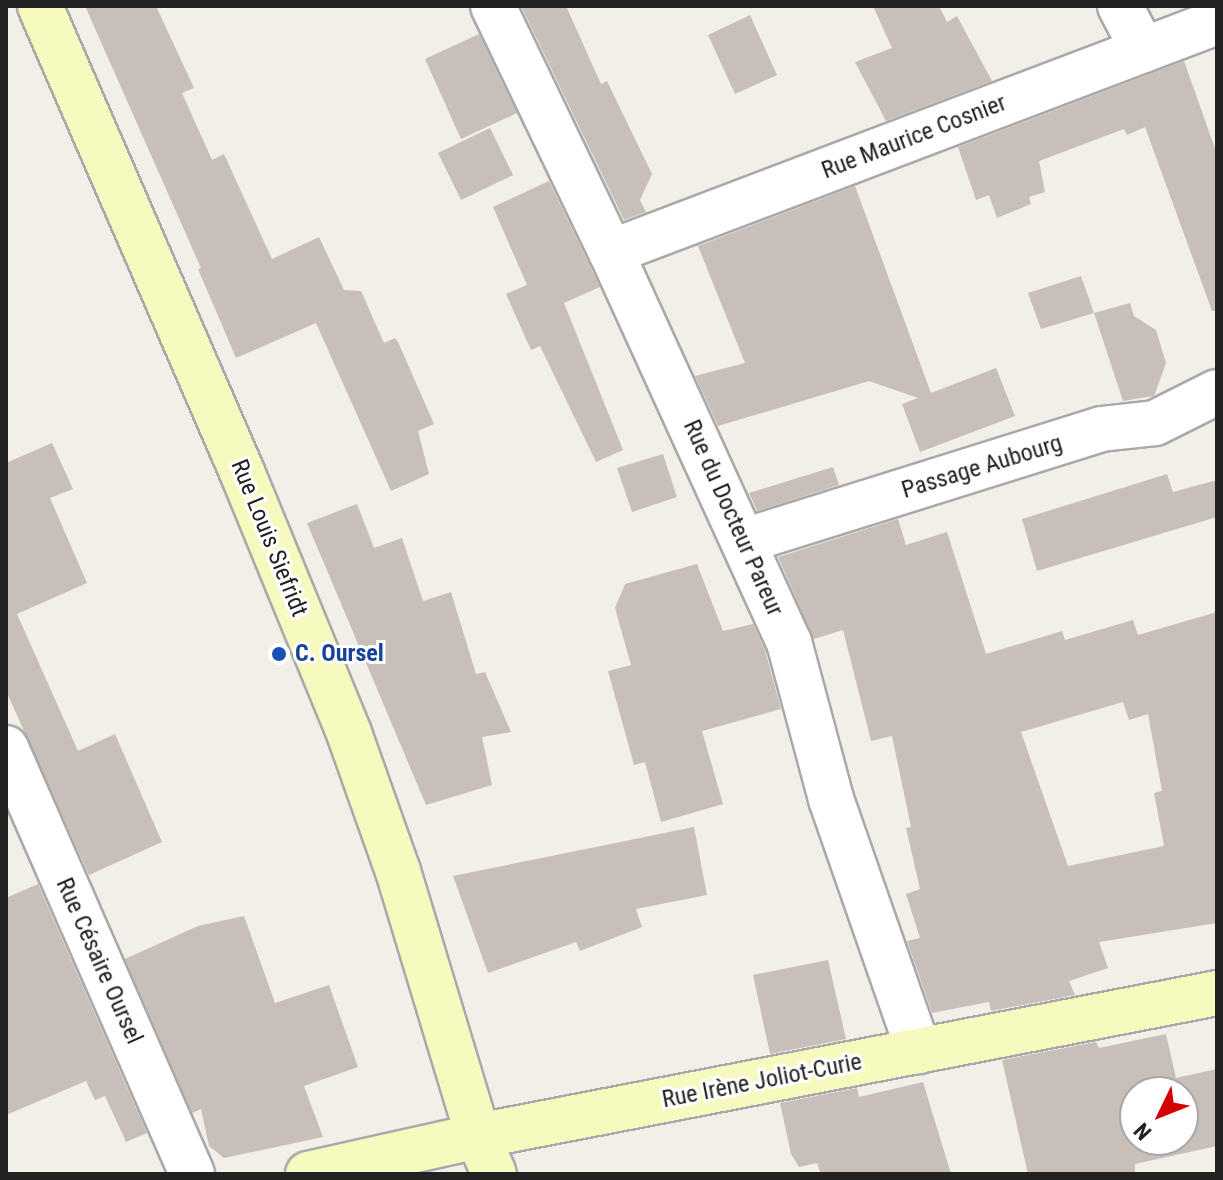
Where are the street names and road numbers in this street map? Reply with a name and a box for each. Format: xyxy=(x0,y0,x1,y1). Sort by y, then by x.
street label: Rue Maurice Cosnier xyxy=(818,89,1010,185)
street label: Rue du Docteur Pareur xyxy=(677,415,789,621)
street label: Passage Aubourg xyxy=(898,429,1066,505)
street label: Rue Louis Siefridt xyxy=(224,455,314,621)
street label: Rue Césaire Oursel xyxy=(49,873,149,1049)
street label: Rue Irène Joliot-Curie xyxy=(660,1048,864,1114)

